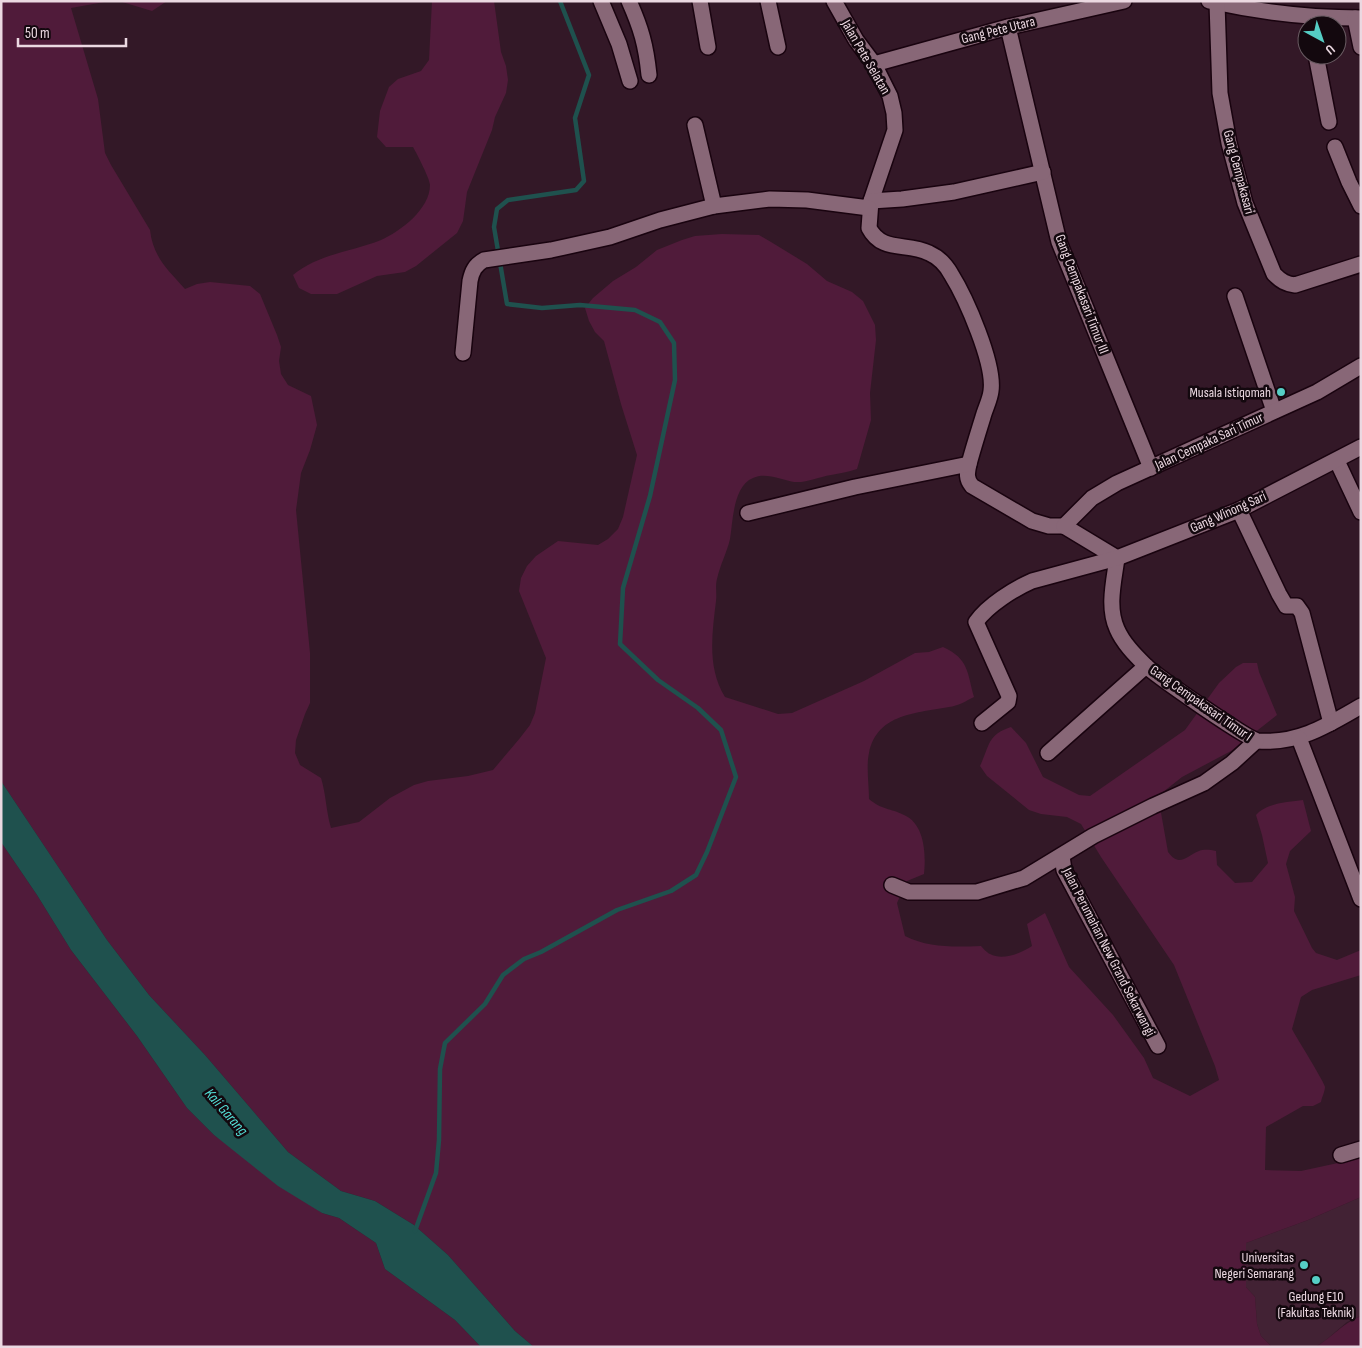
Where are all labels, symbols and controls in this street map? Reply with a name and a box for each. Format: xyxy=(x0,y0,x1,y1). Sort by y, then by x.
street label: Gang Pete Utara xyxy=(959,13,1037,47)
scale bar xyxy=(18,15,125,47)
north arrow xyxy=(1297,15,1347,65)
street label: Jalan Pete Selatan xyxy=(837,16,894,97)
text: 50 m xyxy=(25,24,50,43)
text: U xyxy=(1322,41,1338,58)
street label: Gang Cempakasari xyxy=(1220,128,1258,216)
street label: Gang Cempakasari Timur III xyxy=(1051,232,1113,356)
place label: Musala Istiqomah xyxy=(1190,384,1271,401)
marker: Musala Istiqomah xyxy=(1275,386,1287,398)
street label: Jalan Cempaka Sari Timur xyxy=(1151,409,1266,474)
street label: Gang Winong Sari xyxy=(1187,488,1269,536)
street label: Gang Cempakasari Timur I xyxy=(1147,661,1255,745)
street label: Jalan Perumahan New Grand Sekarwangi xyxy=(1059,864,1159,1039)
water label: Kali Garang xyxy=(200,1084,252,1140)
place label: Universitas Negeri Semarang xyxy=(1214,1249,1294,1282)
marker: Universitas Negeri Semarang xyxy=(1298,1259,1310,1271)
marker: Gedung E10 (Fakultas Teknik) xyxy=(1310,1274,1322,1286)
place label: Gedung E10 (Fakultas Teknik) xyxy=(1278,1288,1354,1321)

